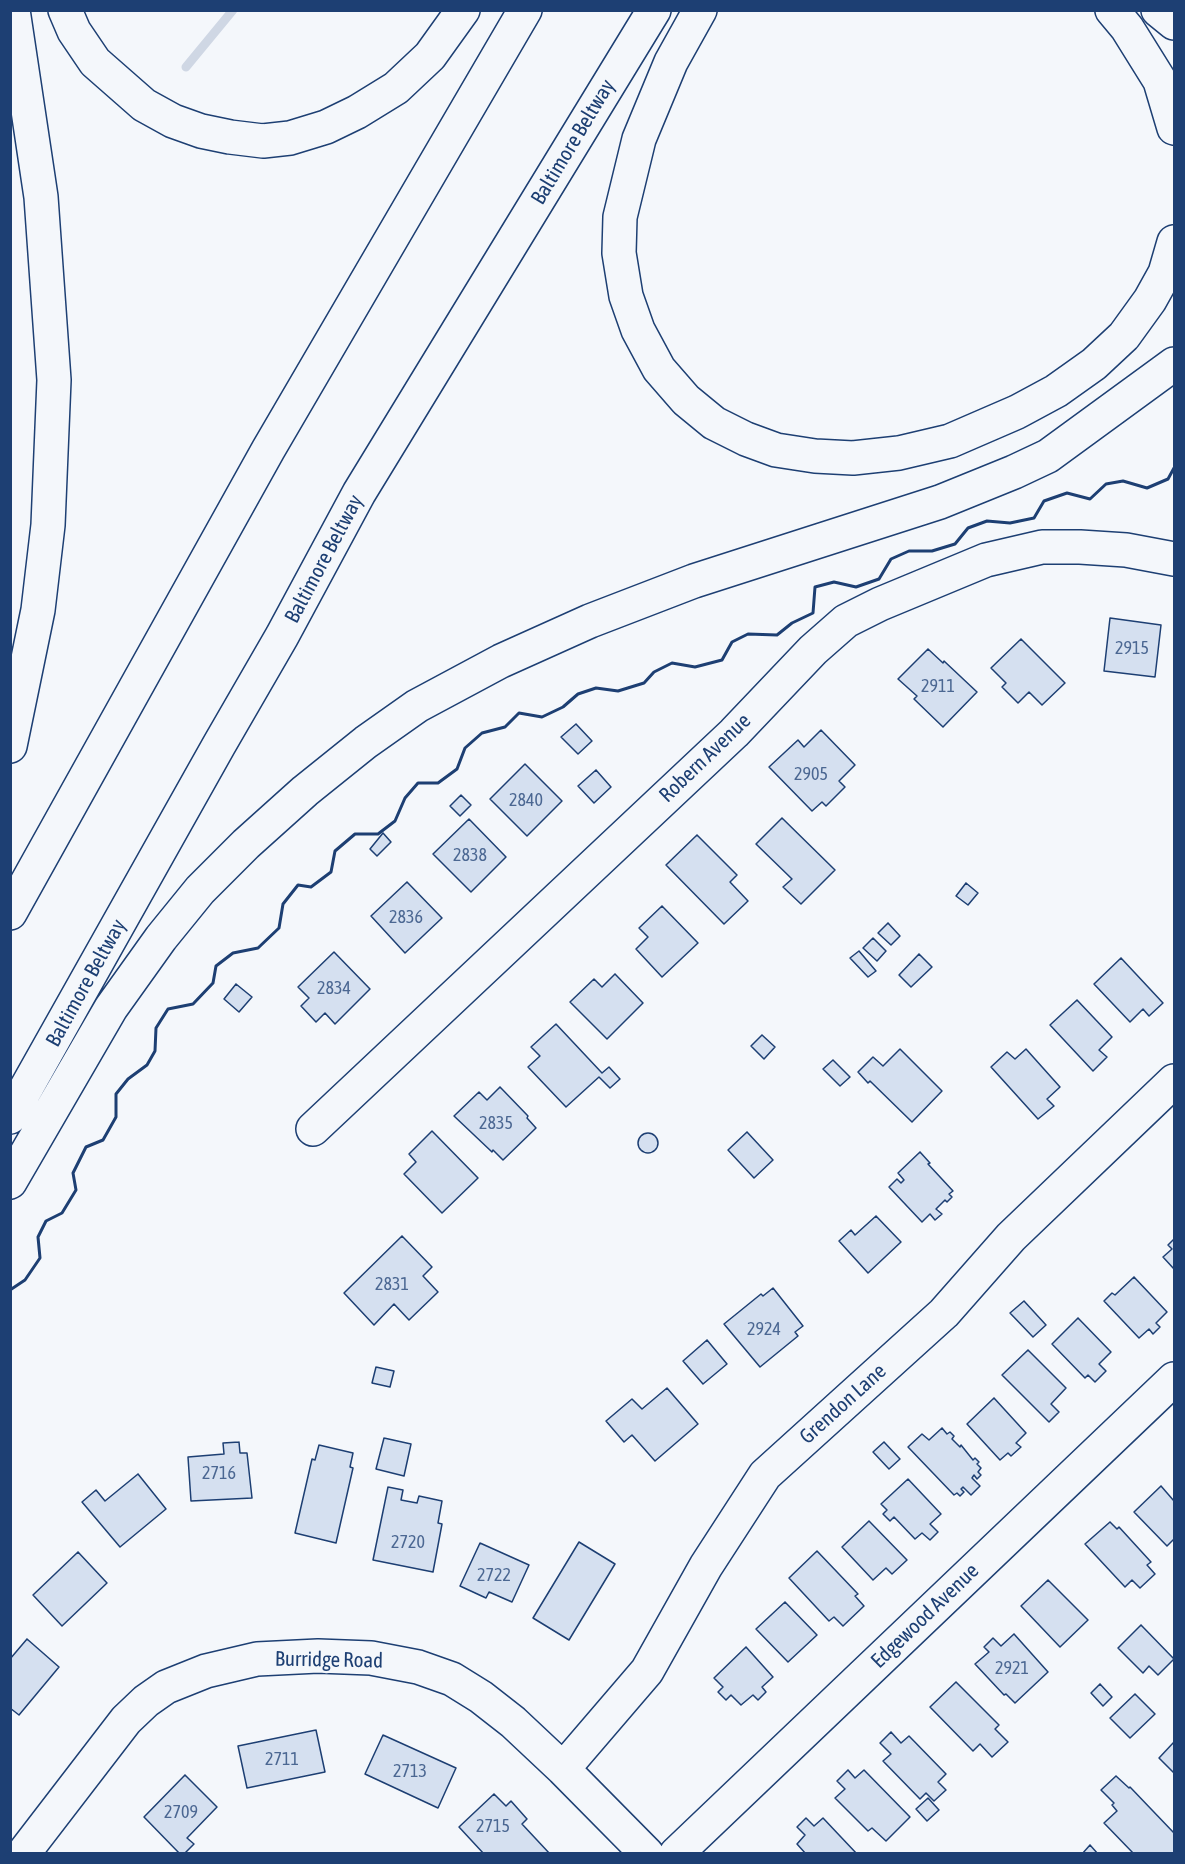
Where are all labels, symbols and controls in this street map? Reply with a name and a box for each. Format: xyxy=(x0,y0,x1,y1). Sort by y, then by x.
street label: Baltimore Beltway xyxy=(526,75,620,209)
street label: Baltimore Beltway xyxy=(280,491,368,627)
house number: 2915 xyxy=(1115,637,1149,659)
house number: 2911 xyxy=(921,675,955,697)
street label: Robern Avenue xyxy=(654,708,756,808)
house number: 2905 xyxy=(794,763,828,785)
house number: 2840 xyxy=(509,789,543,811)
house number: 2838 xyxy=(453,844,487,866)
house number: 2836 xyxy=(389,906,423,928)
street label: Baltimore Beltway xyxy=(41,915,131,1051)
house number: 2834 xyxy=(317,977,351,999)
house number: 2835 xyxy=(479,1112,513,1134)
house number: 2831 xyxy=(375,1273,409,1295)
house number: 2924 xyxy=(747,1318,781,1340)
street label: Grendon Lane xyxy=(795,1359,891,1449)
house number: 2716 xyxy=(202,1462,236,1484)
house number: 2720 xyxy=(391,1531,425,1553)
street label: Edgewood Avenue xyxy=(866,1558,984,1674)
house number: 2722 xyxy=(477,1564,511,1586)
street label: Burridge Road xyxy=(275,1646,383,1674)
house number: 2921 xyxy=(995,1657,1029,1679)
house number: 2711 xyxy=(265,1748,299,1770)
house number: 2713 xyxy=(393,1760,427,1782)
house number: 2709 xyxy=(164,1801,198,1823)
house number: 2715 xyxy=(476,1815,510,1837)

